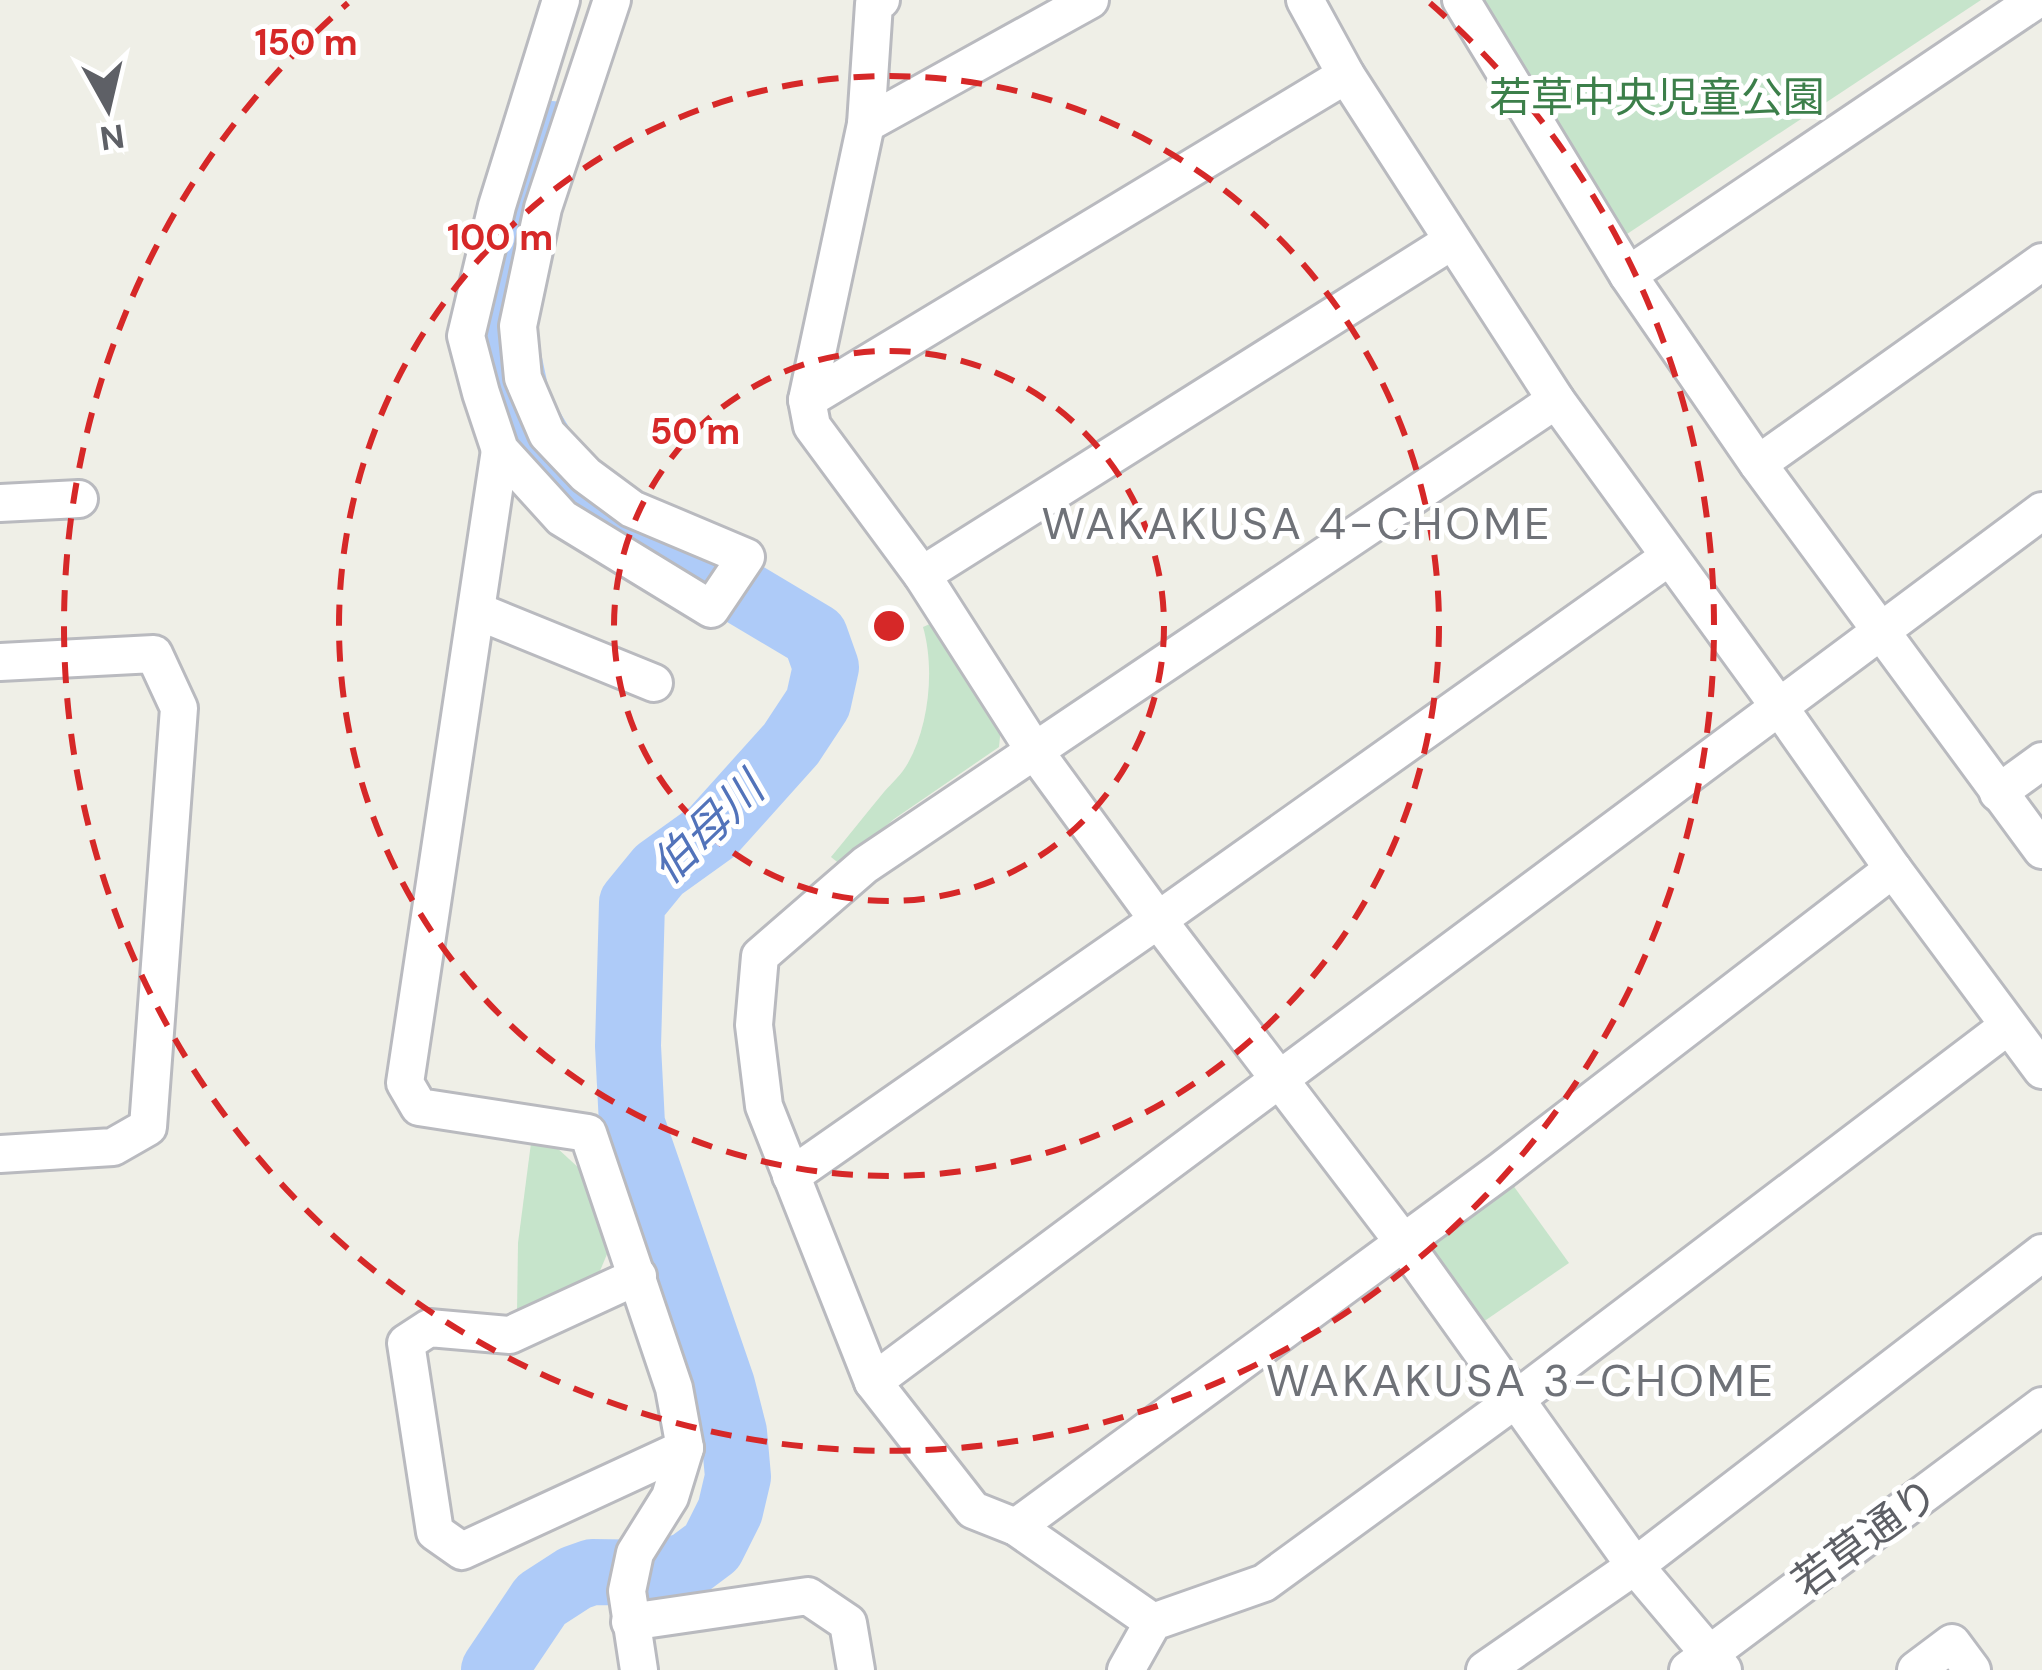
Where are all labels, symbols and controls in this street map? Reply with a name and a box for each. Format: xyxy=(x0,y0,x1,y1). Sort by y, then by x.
text: 150 m xyxy=(254,19,358,66)
north arrow xyxy=(48,48,168,168)
park label: 若草中央児童公園 xyxy=(1489,70,1825,125)
text: N xyxy=(97,114,127,160)
text: 100 m xyxy=(447,214,553,261)
text: 50 m xyxy=(650,408,740,455)
district label: WAKAKUSA 4-CHOME xyxy=(1042,494,1552,553)
centre of rings xyxy=(868,605,910,647)
water label: 伯母川 xyxy=(638,757,779,896)
district label: WAKAKUSA 3-CHOME xyxy=(1266,1351,1776,1410)
street label: 若草通り xyxy=(1781,1466,1949,1610)

